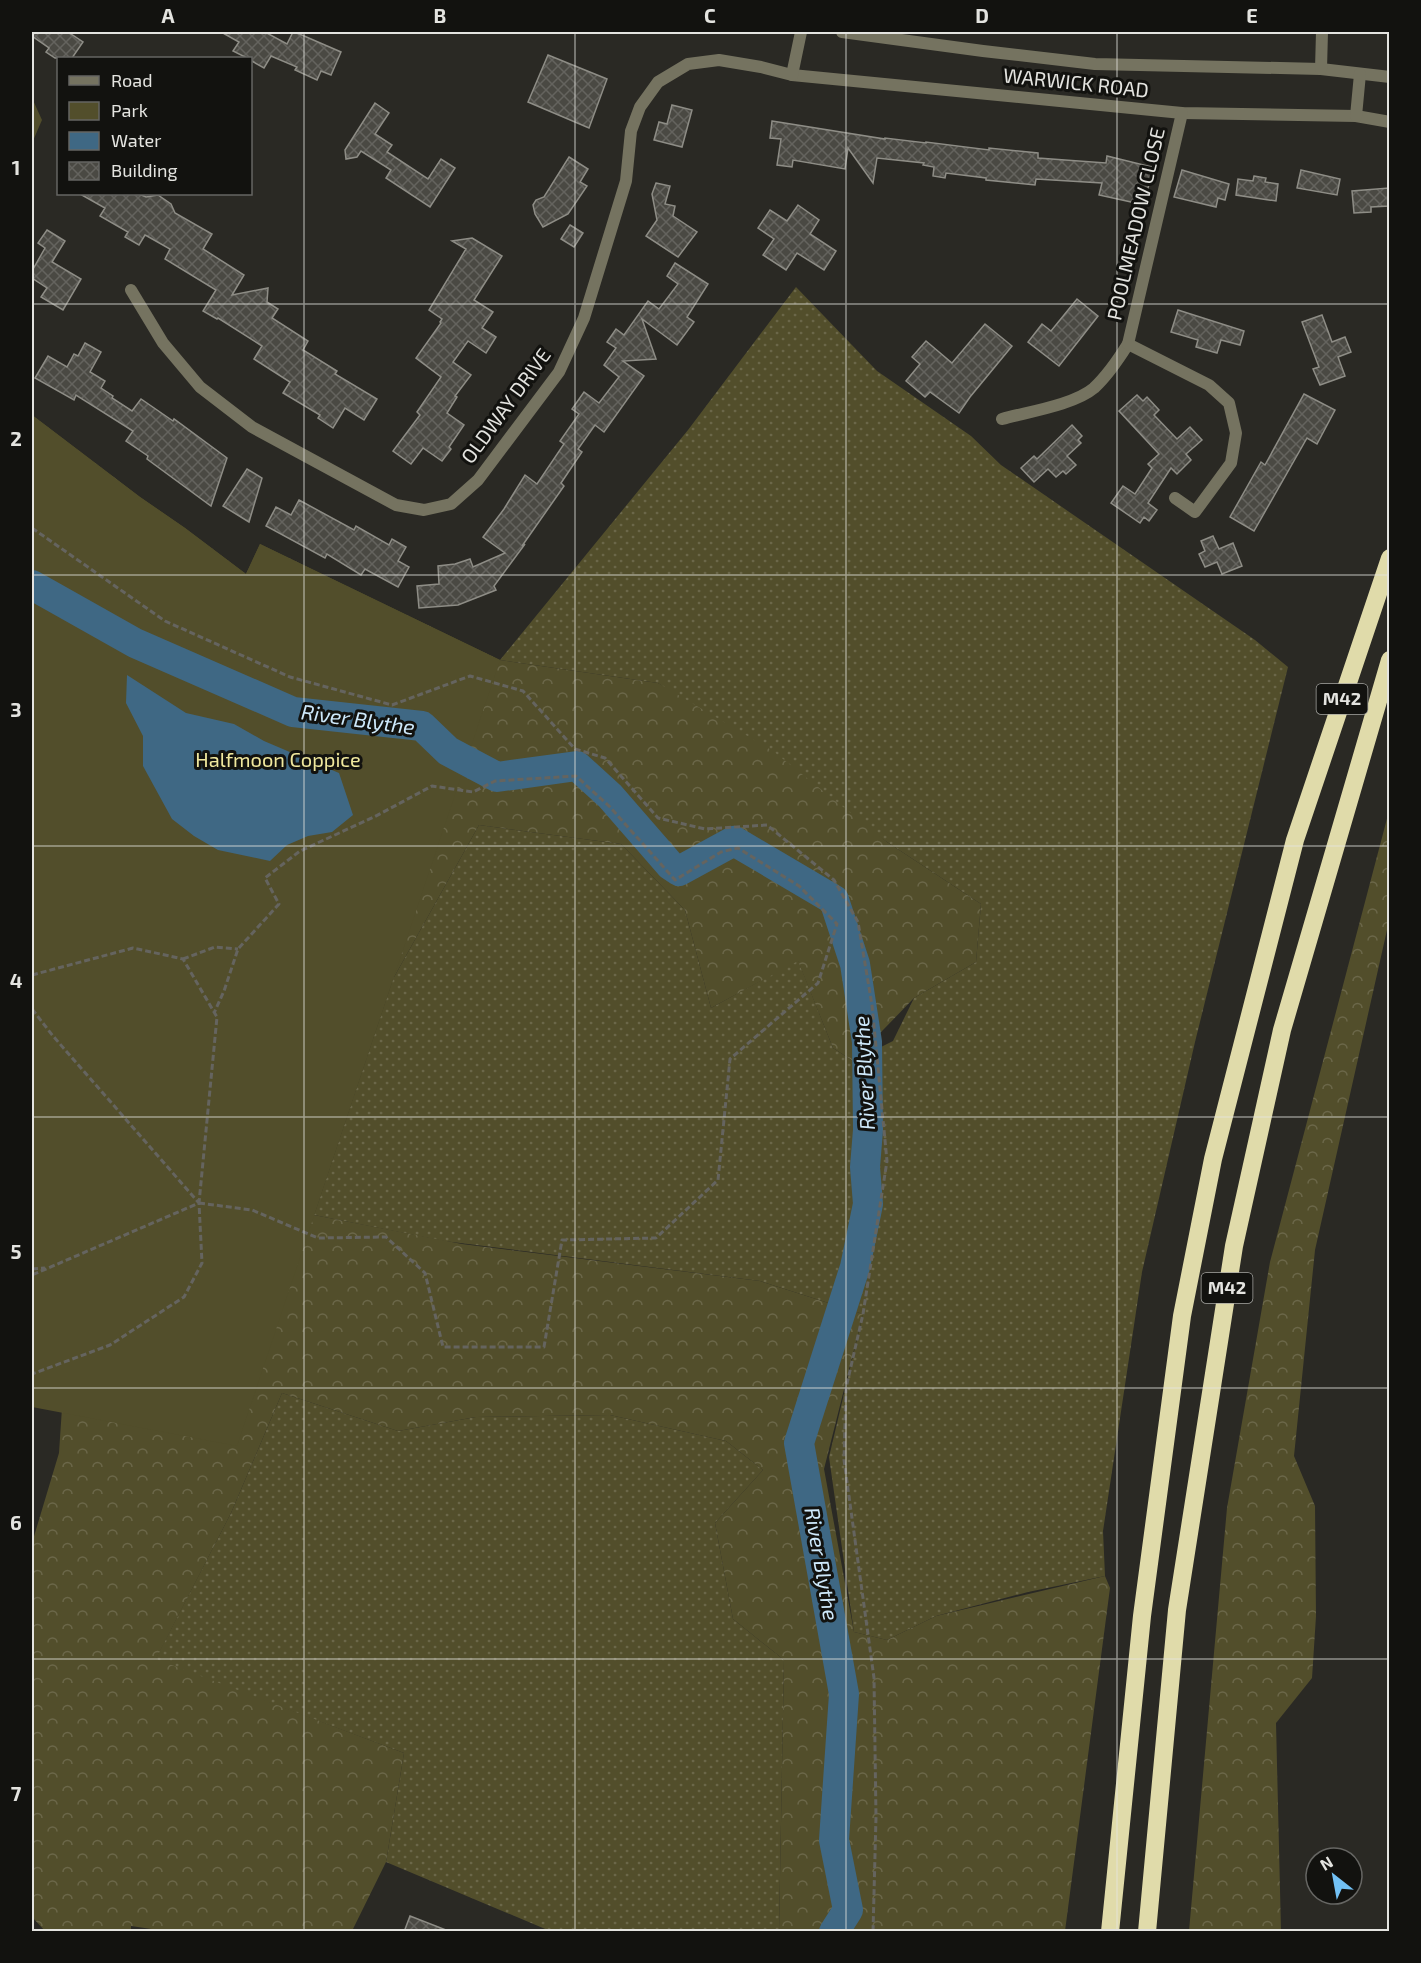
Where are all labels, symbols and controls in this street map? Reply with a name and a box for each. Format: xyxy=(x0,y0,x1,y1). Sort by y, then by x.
text: A xyxy=(161,3,175,27)
text: B xyxy=(434,3,446,27)
text: C xyxy=(704,3,716,27)
text: D xyxy=(975,3,989,27)
text: E xyxy=(1246,3,1258,27)
legend xyxy=(57,57,252,195)
street label: WARWICK ROAD xyxy=(1002,62,1150,102)
text: Road xyxy=(111,69,152,91)
text: Park xyxy=(111,99,148,121)
street label: POOLMEADOW CLOSE xyxy=(1101,125,1169,322)
text: Water xyxy=(111,129,161,151)
text: 1 xyxy=(12,155,20,179)
text: Building xyxy=(111,159,178,181)
street label: OLDWAY DRIVE xyxy=(455,343,555,468)
text: 2 xyxy=(10,426,22,450)
road number: M42 xyxy=(1316,684,1368,714)
text: 3 xyxy=(10,697,22,721)
water label: River Blythe xyxy=(300,698,417,740)
park label: Halfmoon Coppice xyxy=(195,747,361,771)
text: 4 xyxy=(10,968,23,992)
water label: River Blythe xyxy=(848,1015,880,1131)
text: 5 xyxy=(10,1239,22,1263)
road number: M42 xyxy=(1202,1273,1252,1303)
water label: River Blythe xyxy=(799,1505,845,1622)
text: 6 xyxy=(10,1510,22,1534)
text: 7 xyxy=(11,1781,22,1805)
north arrow xyxy=(1304,1846,1364,1906)
text: N xyxy=(1316,1852,1336,1874)

